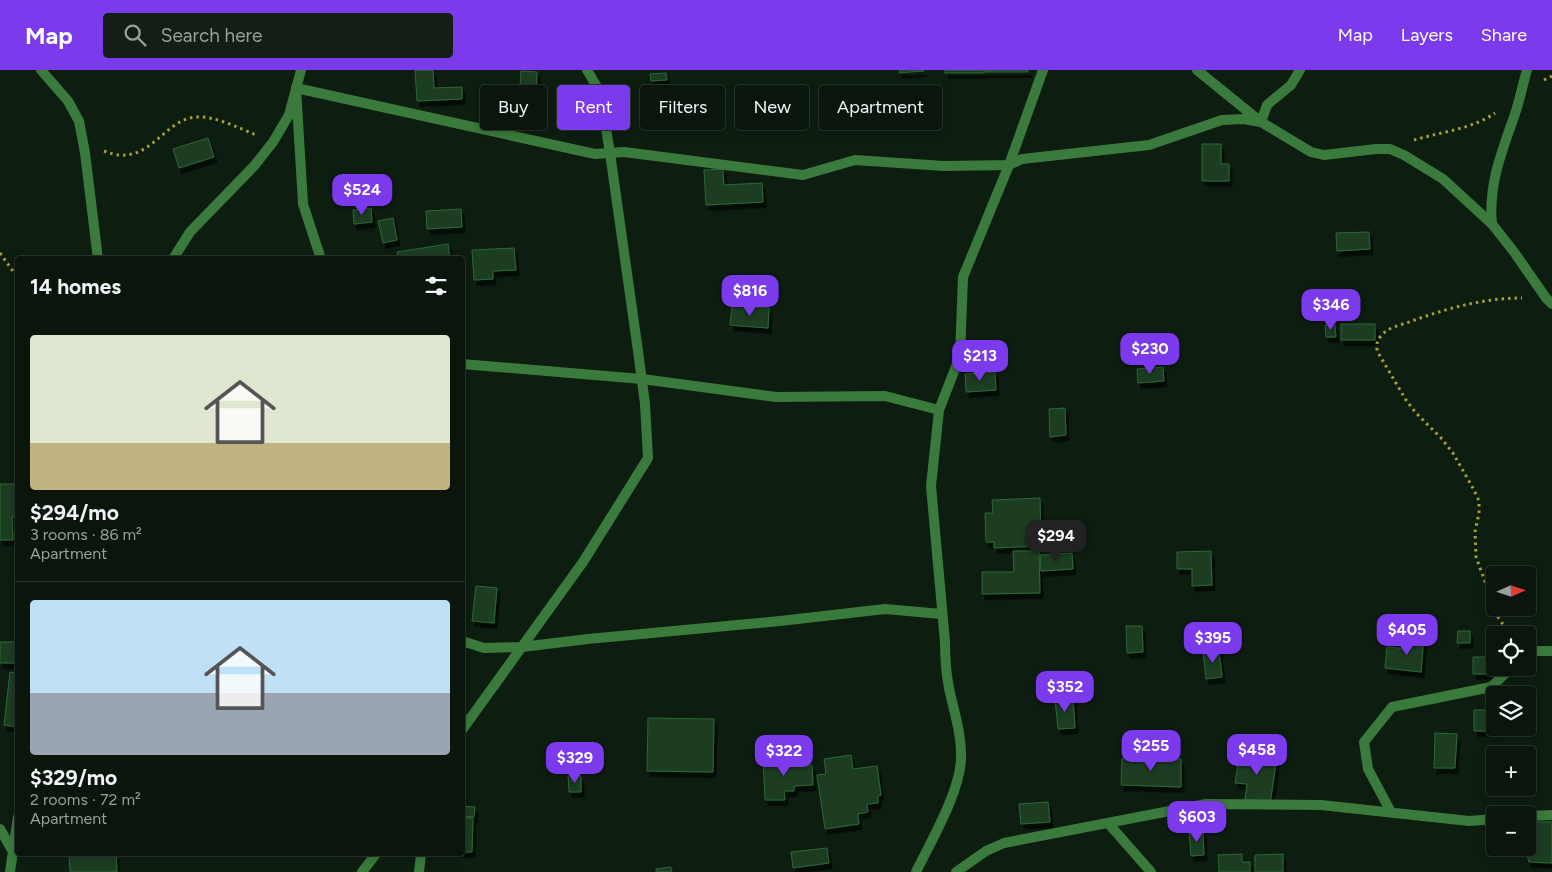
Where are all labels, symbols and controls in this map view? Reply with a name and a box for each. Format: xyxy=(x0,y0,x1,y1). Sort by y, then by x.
search box xyxy=(103,13,453,58)
text: Map xyxy=(25,21,73,50)
icon: search xyxy=(121,21,149,49)
text: Search here xyxy=(161,24,262,47)
text: Map xyxy=(1338,24,1373,46)
text: Layers xyxy=(1401,24,1453,46)
text: Share xyxy=(1481,24,1527,46)
chip: Buy xyxy=(480,85,547,130)
chip: Rent xyxy=(557,85,630,130)
chip: Filters xyxy=(640,85,725,130)
chip: New xyxy=(735,85,809,130)
chip: Apartment xyxy=(819,85,942,130)
pin: $524 xyxy=(332,174,392,216)
text: $524 xyxy=(343,180,381,199)
icon: filters xyxy=(422,272,450,300)
text: 14 homes xyxy=(30,274,121,299)
pin: $816 xyxy=(720,274,780,317)
text: $816 xyxy=(733,281,767,300)
pin: $346 xyxy=(1301,288,1361,331)
text: $346 xyxy=(1312,295,1350,314)
pin: $230 xyxy=(1120,332,1180,375)
text: $230 xyxy=(1131,339,1169,358)
pin: $213 xyxy=(950,340,1010,382)
text: $213 xyxy=(963,346,997,365)
icon: home xyxy=(195,367,285,457)
text: $294/mo xyxy=(30,500,119,525)
pin: $294 xyxy=(1026,520,1086,562)
text: 3 rooms · 86 m² xyxy=(30,525,142,544)
text: $294 xyxy=(1037,526,1075,545)
text: Apartment xyxy=(30,544,107,563)
north arrow xyxy=(1486,566,1536,616)
map controls xyxy=(1486,566,1536,856)
pin: $405 xyxy=(1377,614,1437,656)
text: $405 xyxy=(1388,620,1426,639)
pin: $395 xyxy=(1183,622,1243,664)
button: locate xyxy=(1486,626,1536,676)
text: $395 xyxy=(1195,628,1231,647)
icon: home xyxy=(195,633,285,723)
pin: $352 xyxy=(1035,670,1095,713)
text: $352 xyxy=(1047,677,1083,696)
button: layers xyxy=(1486,686,1536,736)
pin: $255 xyxy=(1121,730,1181,772)
pin: $322 xyxy=(754,734,814,777)
pin: $458 xyxy=(1227,734,1287,776)
text: $255 xyxy=(1133,736,1169,755)
text: $458 xyxy=(1238,740,1276,759)
text: $322 xyxy=(766,741,802,760)
pin: $329 xyxy=(545,742,605,784)
button: + xyxy=(1486,746,1536,796)
text: $329 xyxy=(557,748,593,767)
text: $329/mo xyxy=(30,765,117,790)
text: 2 rooms · 72 m² xyxy=(30,790,141,809)
pin: $603 xyxy=(1167,800,1227,843)
button: − xyxy=(1486,806,1536,856)
text: $603 xyxy=(1178,807,1216,826)
text: Apartment xyxy=(30,809,107,828)

